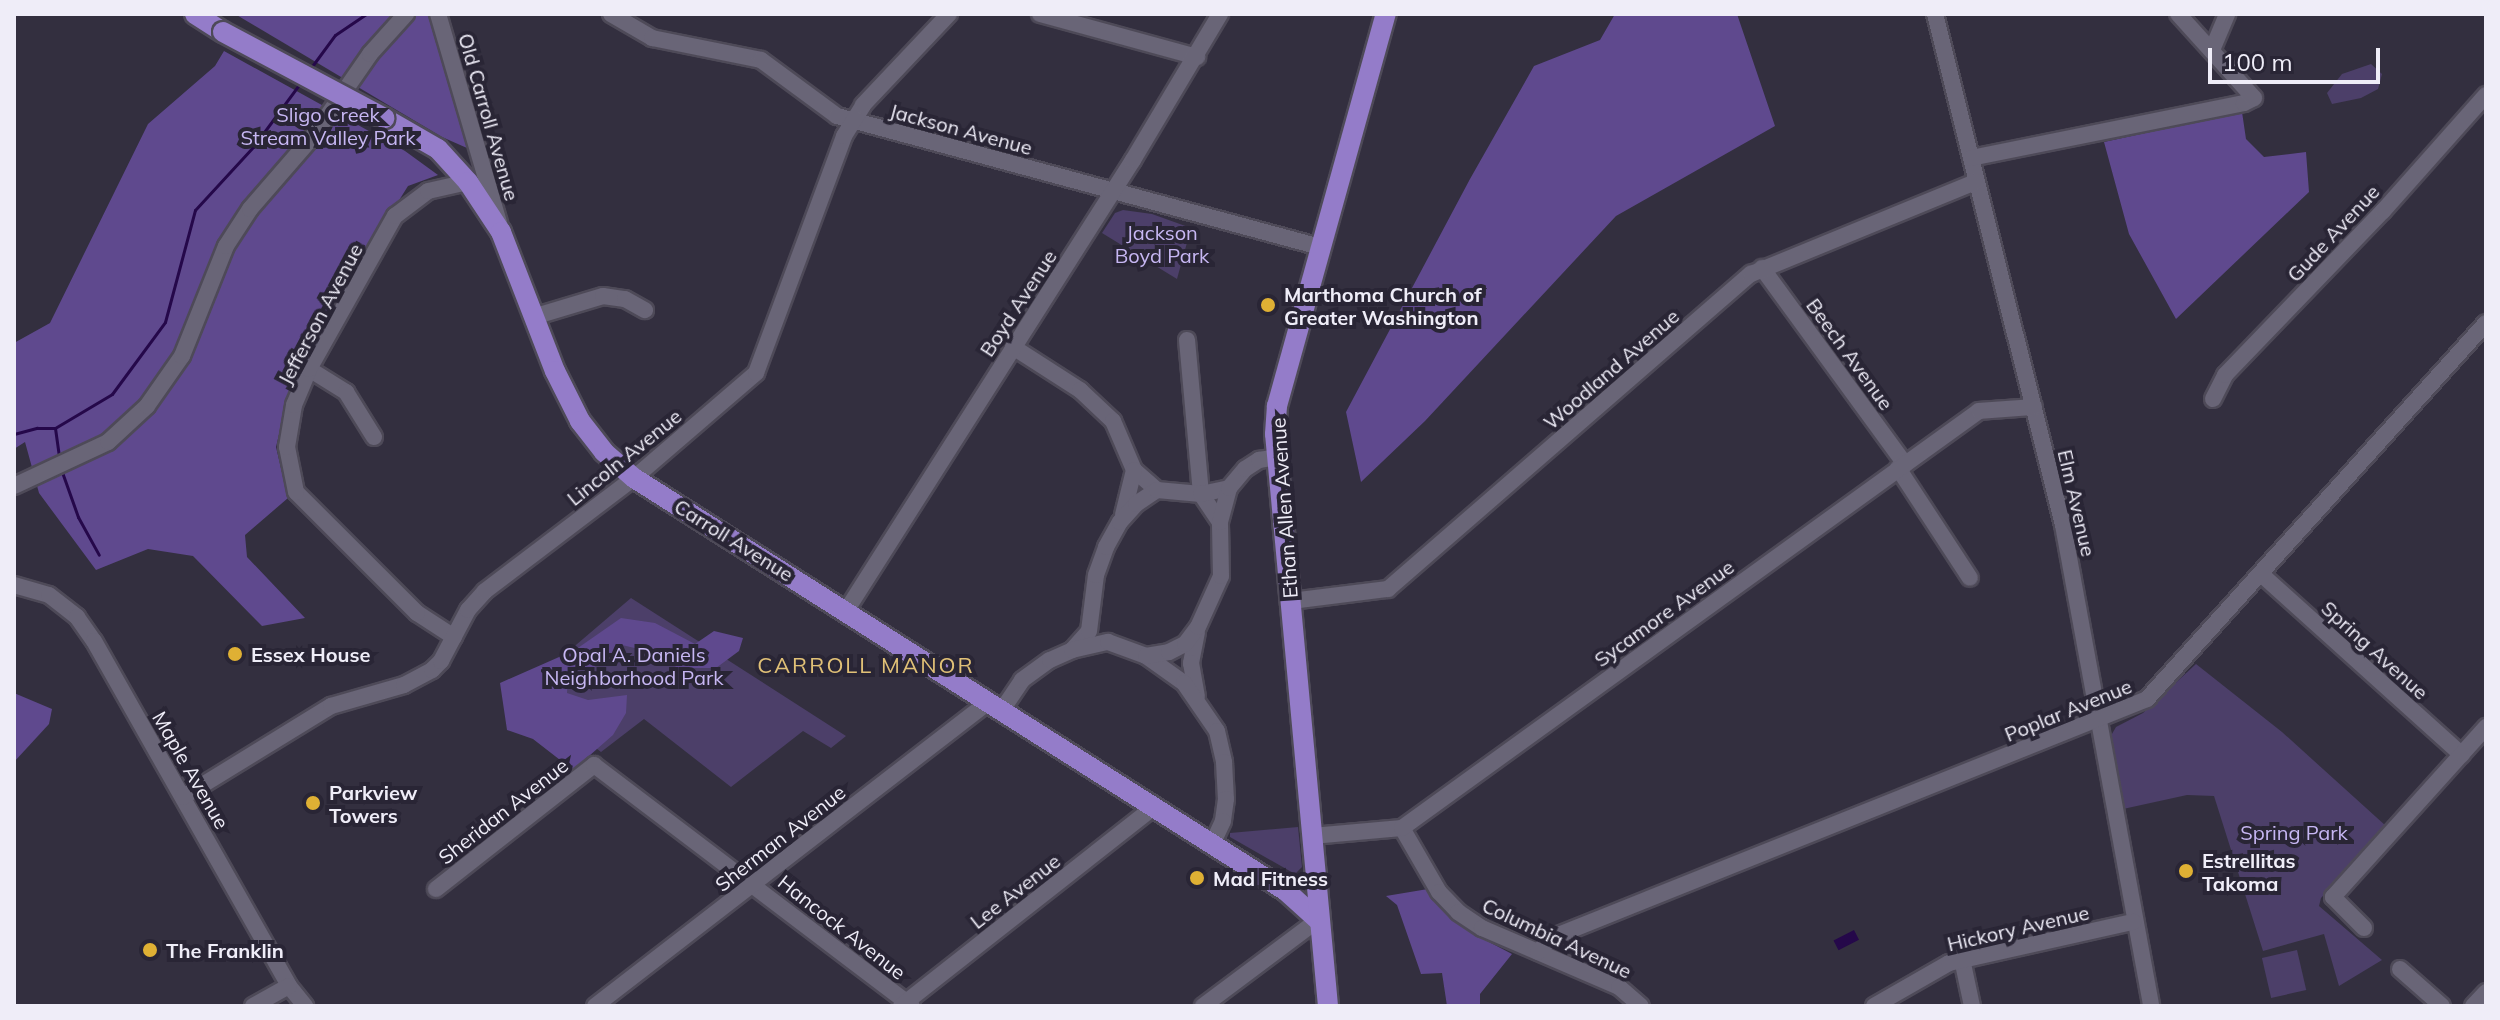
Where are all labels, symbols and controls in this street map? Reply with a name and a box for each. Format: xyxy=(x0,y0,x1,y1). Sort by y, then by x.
street label: Old Carroll Avenue xyxy=(454,31,524,203)
scale bar xyxy=(2212,32,2384,82)
text: 100 m xyxy=(2222,47,2293,77)
street label: Jackson Avenue xyxy=(887,98,1035,160)
park label: Sligo Creek Stream Valley Park xyxy=(240,102,416,149)
street label: Gude Avenue xyxy=(2282,179,2384,287)
park label: Jackson Boyd Park xyxy=(1115,220,1209,267)
street label: Jefferson Avenue xyxy=(273,239,367,389)
street label: Boyd Avenue xyxy=(975,245,1061,361)
place label: Marthoma Church of Greater Washington xyxy=(1284,282,1482,329)
street label: Beech Avenue xyxy=(1802,294,1898,414)
marker: Marthoma Church of Greater Washington xyxy=(1259,296,1277,314)
street label: Woodland Avenue xyxy=(1538,304,1684,434)
street label: Lincoln Avenue xyxy=(562,404,686,510)
street label: Ethan Allen Avenue xyxy=(1266,417,1302,599)
street label: Elm Avenue xyxy=(2053,447,2101,559)
street label: Carroll Avenue xyxy=(670,494,798,586)
street label: Sycamore Avenue xyxy=(1590,554,1738,672)
street label: Spring Avenue xyxy=(2317,596,2433,704)
place label: Essex House xyxy=(251,642,370,666)
park label: Opal A. Daniels Neighborhood Park xyxy=(545,642,723,689)
marker: Essex House xyxy=(226,645,244,663)
district label: CARROLL MANOR xyxy=(757,653,975,679)
street label: Poplar Avenue xyxy=(2001,674,2135,746)
street label: Maple Avenue xyxy=(148,707,234,833)
street label: Sheridan Avenue xyxy=(433,753,573,869)
place label: Parkview Towers xyxy=(329,780,417,827)
street label: Sherman Avenue xyxy=(710,780,850,896)
marker: Parkview Towers xyxy=(304,794,322,812)
park label: Spring Park xyxy=(2240,820,2348,844)
street label: Lee Avenue xyxy=(965,848,1065,934)
place label: Estrellitas Takoma xyxy=(2202,848,2296,895)
marker: Estrellitas Takoma xyxy=(2177,862,2195,880)
place label: Mad Fitness xyxy=(1213,866,1328,890)
marker: Mad Fitness xyxy=(1188,869,1206,887)
street label: Hancock Avenue xyxy=(773,870,911,984)
street label: Columbia Avenue xyxy=(1479,893,1635,983)
street label: Hickory Avenue xyxy=(1945,900,2091,956)
place label: The Franklin xyxy=(166,938,284,962)
marker: The Franklin xyxy=(141,941,159,959)

